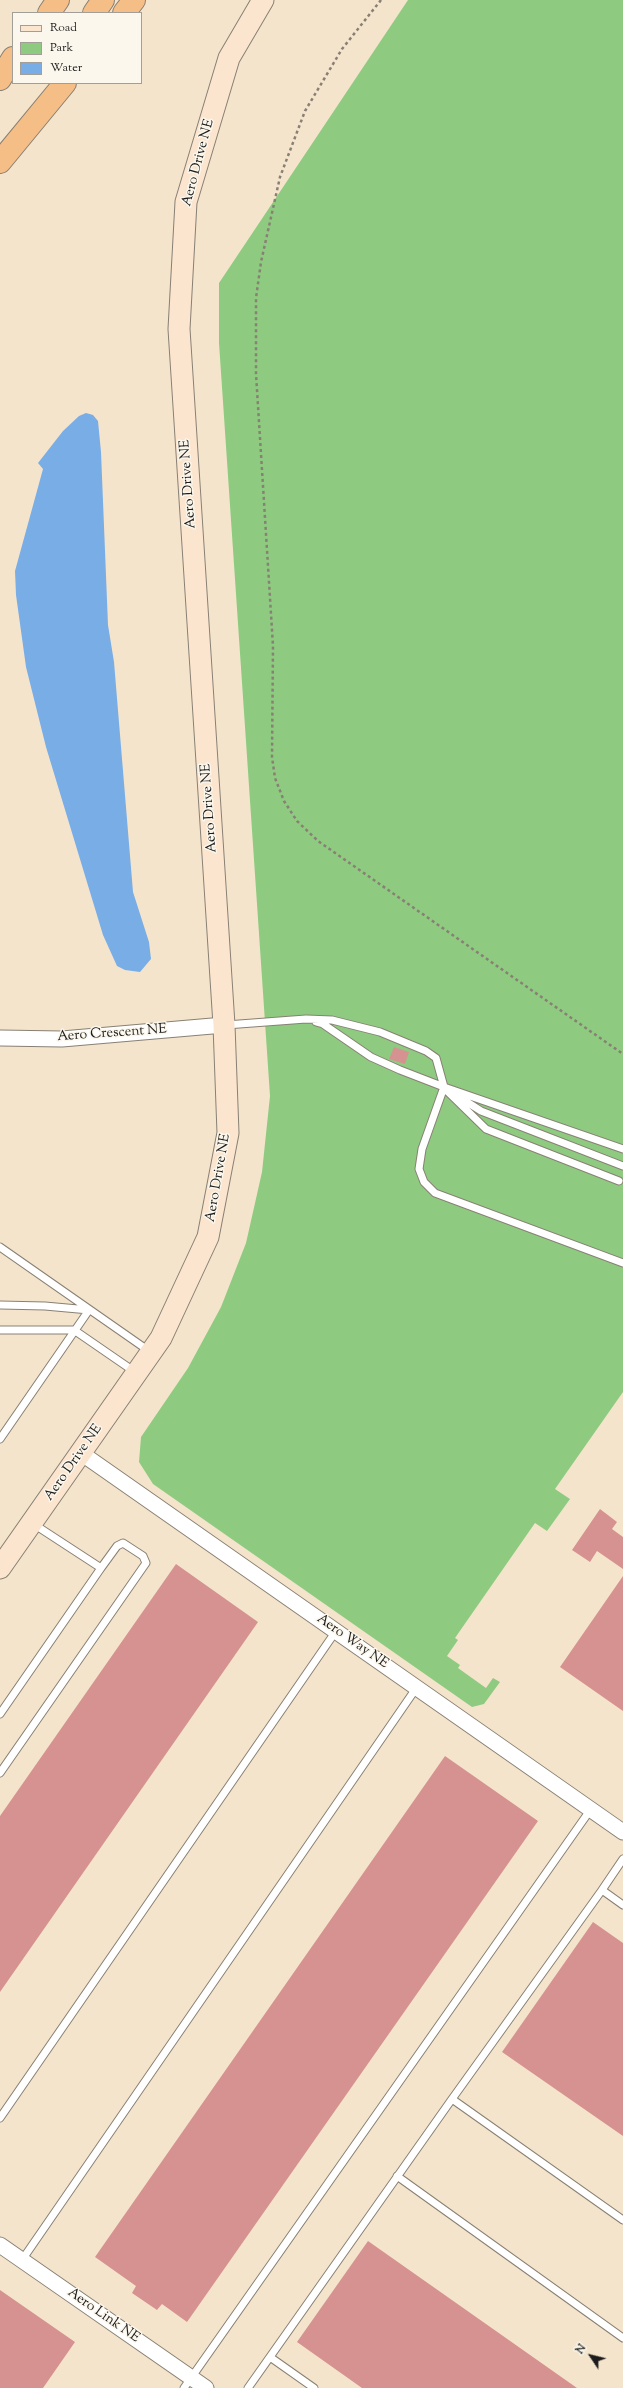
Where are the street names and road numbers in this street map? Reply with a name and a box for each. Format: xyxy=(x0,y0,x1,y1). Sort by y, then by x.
street label: Aero Drive NE xyxy=(179,118,219,208)
street label: Aero Drive NE xyxy=(178,439,200,529)
street label: Aero Drive NE xyxy=(199,763,221,853)
street label: Aero Crescent NE xyxy=(57,1022,167,1046)
street label: Aero Drive NE xyxy=(203,1133,235,1223)
street label: Aero Drive NE xyxy=(41,1422,107,1504)
street label: Aero Way NE xyxy=(313,1611,391,1673)
street label: Aero Link NE xyxy=(64,2285,142,2347)

